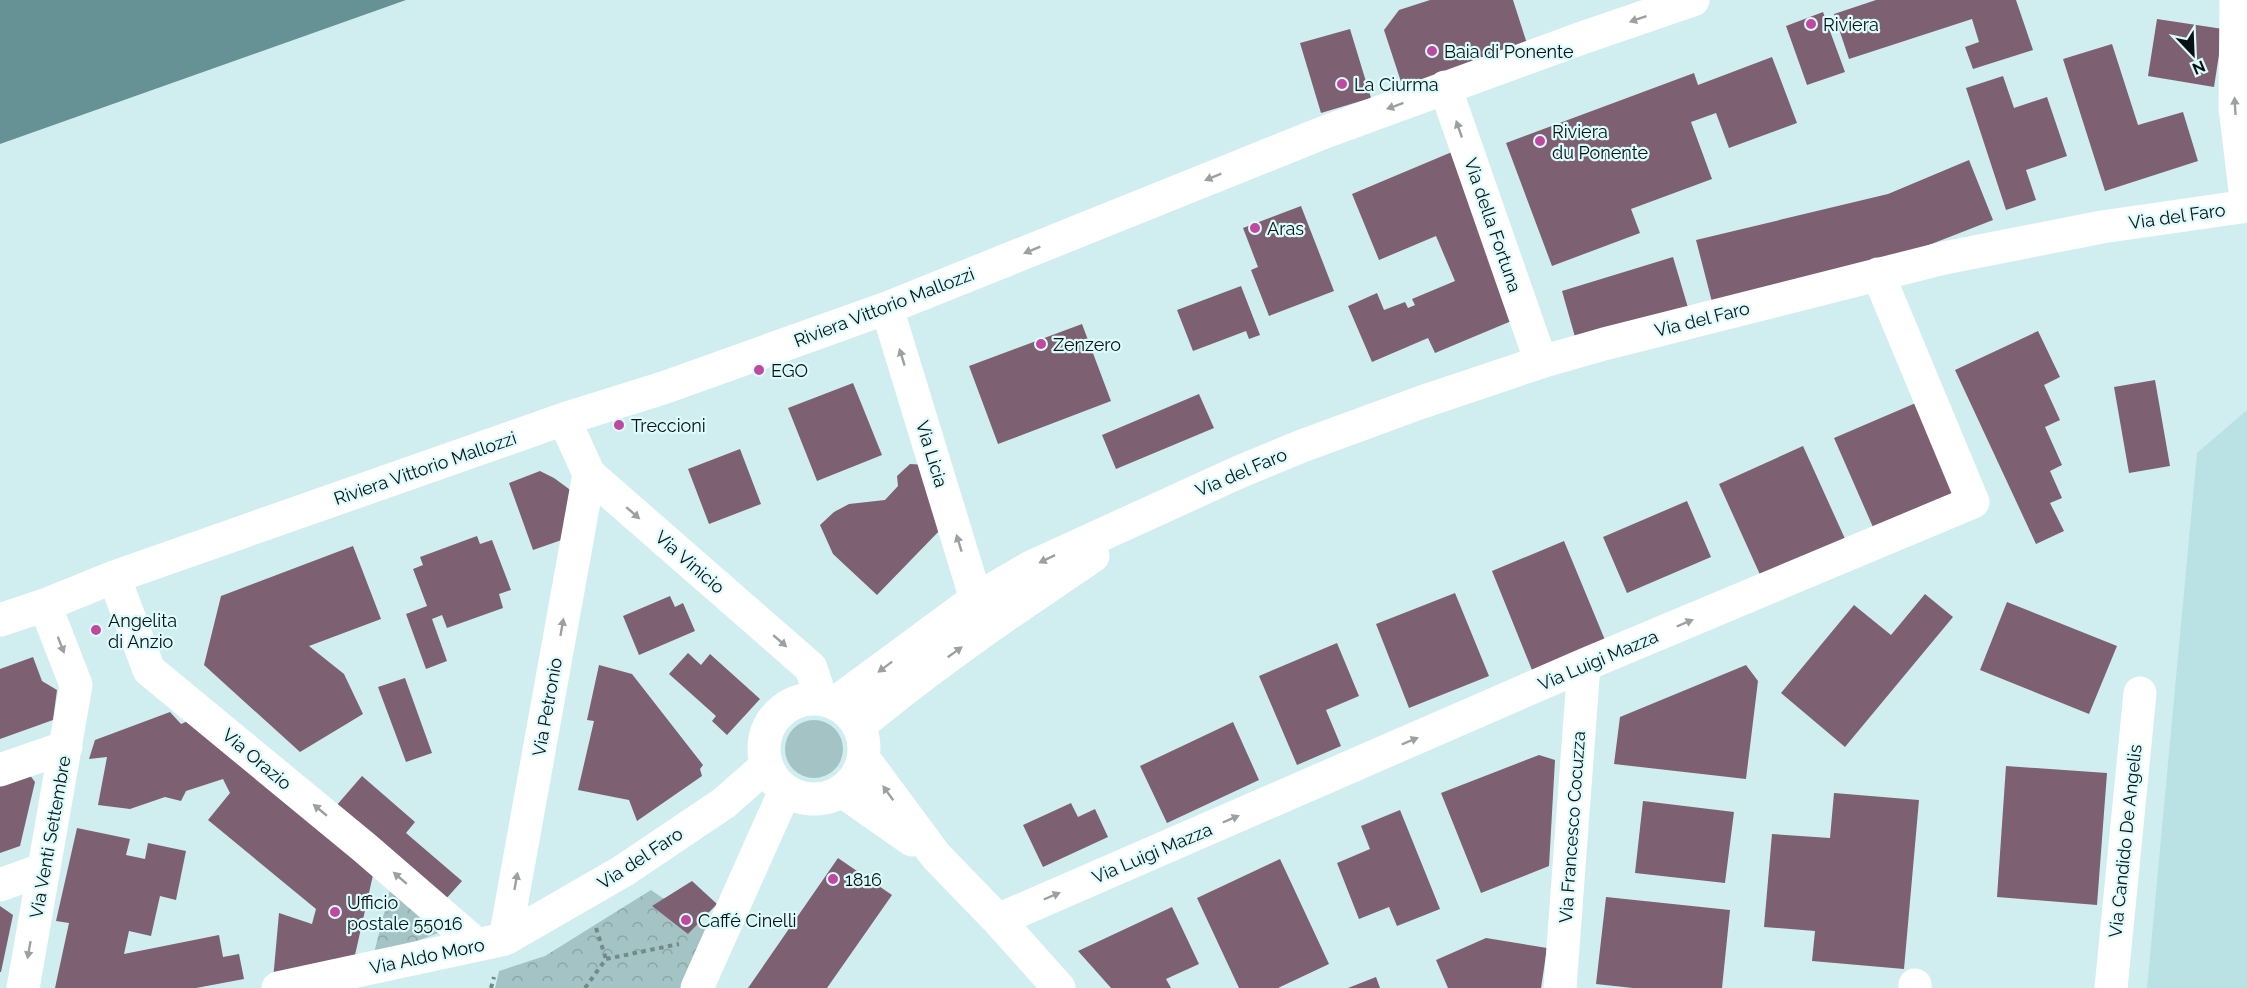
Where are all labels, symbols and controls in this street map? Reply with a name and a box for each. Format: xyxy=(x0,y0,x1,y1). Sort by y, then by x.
one-way arrow xyxy=(1629,14,1647,24)
place label: Riviera xyxy=(1823,14,1879,35)
marker: Riviera xyxy=(1804,17,1818,31)
north arrow xyxy=(2163,24,2223,84)
place label: Baia di Ponente xyxy=(1444,41,1574,62)
marker: Baia di Ponente xyxy=(1425,44,1439,58)
text: N xyxy=(2189,56,2208,78)
place label: La Ciurma xyxy=(1354,74,1439,95)
marker: La Ciurma xyxy=(1335,77,1349,91)
one-way arrow xyxy=(2230,96,2239,115)
one-way arrow xyxy=(1386,102,1404,111)
one-way arrow xyxy=(1454,120,1464,138)
place label: Riviera du Ponente xyxy=(1552,121,1649,163)
marker: Riviera du Ponente xyxy=(1533,134,1547,148)
street label: Via della Fortuna xyxy=(1460,155,1526,295)
one-way arrow xyxy=(1204,173,1222,182)
street label: Via del Faro xyxy=(2127,199,2227,233)
place label: Aras xyxy=(1267,218,1304,239)
marker: Aras xyxy=(1248,221,1262,235)
one-way arrow xyxy=(1023,245,1041,255)
street label: Riviera Vittorio Mallozzi xyxy=(791,263,977,351)
street label: Via del Faro xyxy=(1652,297,1752,341)
place label: Zenzero xyxy=(1053,334,1121,355)
marker: Zenzero xyxy=(1034,337,1048,351)
one-way arrow xyxy=(897,348,906,366)
place label: EGO xyxy=(771,360,808,381)
marker: EGO xyxy=(752,363,766,377)
place label: Treccioni xyxy=(631,415,706,436)
marker: Treccioni xyxy=(612,418,626,432)
street label: Via Licia xyxy=(912,418,952,490)
street label: Riviera Vittorio Mallozzi xyxy=(331,427,519,509)
street label: Via del Faro xyxy=(1192,443,1290,501)
one-way arrow xyxy=(625,506,640,519)
street label: Via Vinicio xyxy=(651,526,729,598)
one-way arrow xyxy=(954,534,963,552)
one-way arrow xyxy=(1038,555,1055,564)
place label: Angelita di Anzio xyxy=(108,610,177,652)
one-way arrow xyxy=(558,618,567,637)
one-way arrow xyxy=(1677,618,1695,628)
marker: Angelita di Anzio xyxy=(89,623,103,637)
street label: Via Luigi Mazza xyxy=(1535,625,1661,695)
one-way arrow xyxy=(772,634,787,647)
one-way arrow xyxy=(56,637,66,655)
one-way arrow xyxy=(946,646,962,658)
street label: Via Petronio xyxy=(528,656,566,758)
one-way arrow xyxy=(877,661,893,673)
street label: Via Orazio xyxy=(218,724,296,794)
street label: Via Francesco Cocuzza xyxy=(1555,730,1589,924)
one-way arrow xyxy=(1401,736,1419,746)
street label: Via Candido De Angelis xyxy=(2104,743,2146,939)
street label: Via Venti Settembre xyxy=(25,754,75,920)
one-way arrow xyxy=(882,785,894,801)
one-way arrow xyxy=(312,805,327,817)
one-way arrow xyxy=(1222,814,1240,824)
street label: Via Luigi Mazza xyxy=(1089,818,1215,888)
street label: Via del Faro xyxy=(594,823,687,893)
place label: 1816 xyxy=(845,869,882,890)
one-way arrow xyxy=(393,872,408,885)
one-way arrow xyxy=(512,872,521,891)
marker: 1816 xyxy=(826,872,840,886)
one-way arrow xyxy=(1043,891,1061,901)
place label: Ufficio postale 55016 xyxy=(347,892,463,934)
marker: Ufficio postale 55016 xyxy=(328,905,342,919)
place label: Caffé Cinelli xyxy=(698,910,796,931)
marker: Caffé Cinelli xyxy=(679,913,693,927)
street label: Via Aldo Moro xyxy=(368,934,487,978)
one-way arrow xyxy=(25,941,34,960)

